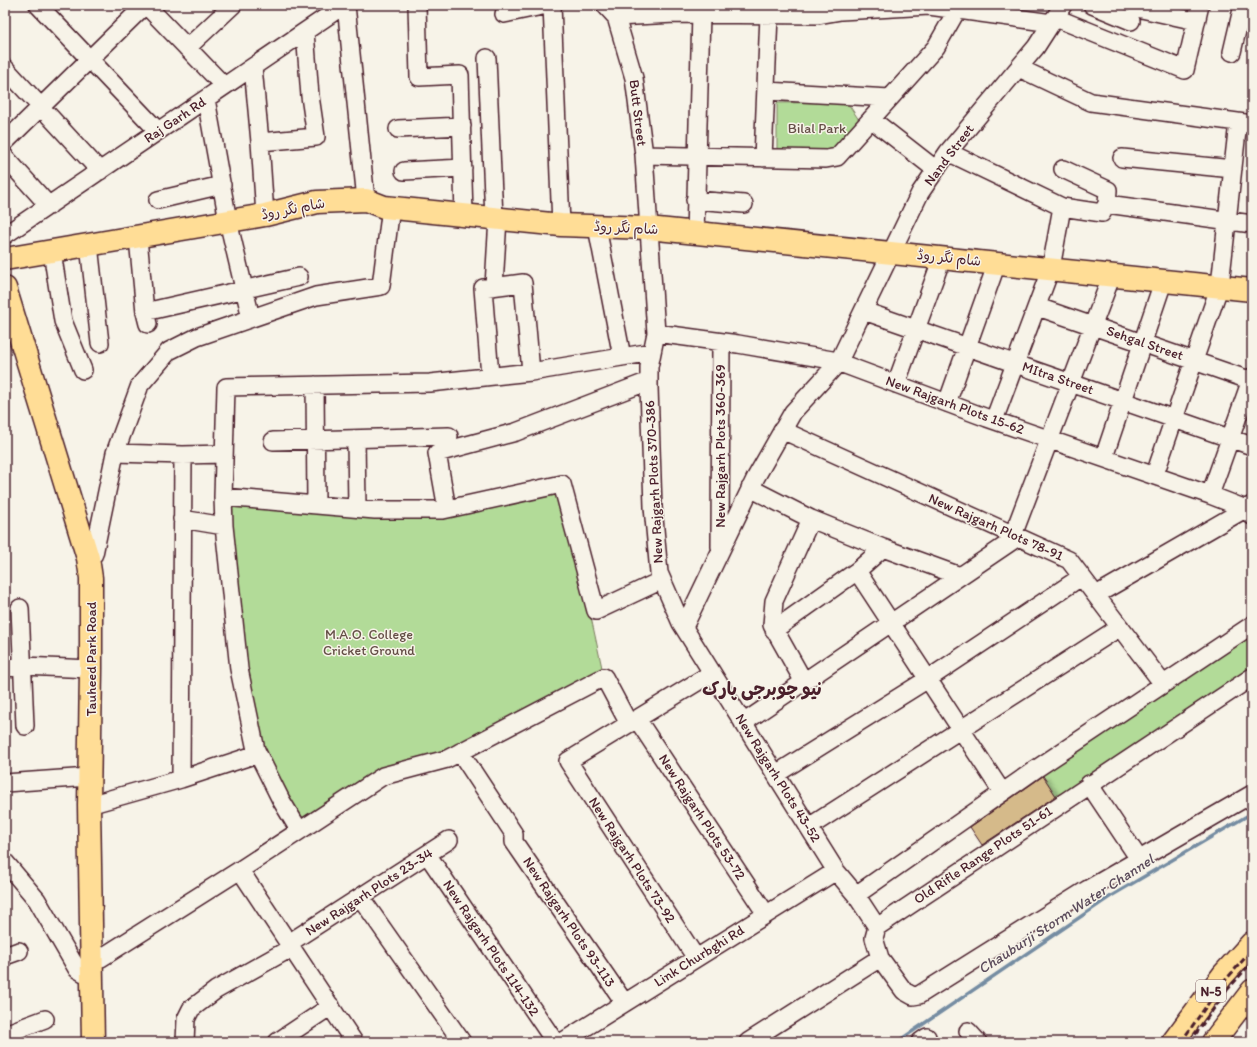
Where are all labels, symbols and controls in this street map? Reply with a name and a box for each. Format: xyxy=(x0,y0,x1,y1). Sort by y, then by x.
street label: Butt Street xyxy=(625,79,651,147)
street label: Raj Garh Rd xyxy=(141,93,209,147)
park label: Bilal Park xyxy=(788,120,847,137)
street label: Nand Street xyxy=(920,121,978,189)
street label: شام نگر روڈ xyxy=(260,194,327,225)
street label: شام نگر روڈ xyxy=(593,218,659,240)
street label: شام نگر روڈ xyxy=(916,246,982,272)
street label: Sehgal Street xyxy=(1104,322,1186,364)
street label: MItra Street xyxy=(1020,358,1096,398)
street label: New Rajgarh Plots 360-369 xyxy=(712,364,729,528)
street label: New Rajgarh Plots 15-62 xyxy=(883,372,1027,438)
street label: New Rajgarh Plots 370-386 xyxy=(641,400,667,564)
street label: New Rajgarh Plots 78-91 xyxy=(926,490,1067,565)
street label: Tauheed Park Road xyxy=(83,601,100,716)
park label: M.A.O. College Cricket Ground xyxy=(323,626,415,659)
district label: نیو چوبرجی پارک xyxy=(702,678,822,701)
street label: New Rajgarh Plots 43-52 xyxy=(732,711,825,846)
street label: New Rajgarh Plots 53-72 xyxy=(655,751,749,884)
street label: New Rajgarh Plots 73-92 xyxy=(585,794,679,927)
street label: Old Rifle Range Plots 51-61 xyxy=(910,802,1056,908)
street label: New Rajgarh Plots 23-34 xyxy=(302,844,436,940)
water label: Chauburji Storm Water Channel xyxy=(975,849,1159,978)
street label: New Rajgarh Plots 93-113 xyxy=(519,854,619,990)
street label: New Rajgarh Plots 114-132 xyxy=(439,877,543,1020)
street label: Link Churbghi Rd xyxy=(651,921,748,991)
road number: N-5 xyxy=(1196,980,1226,1002)

